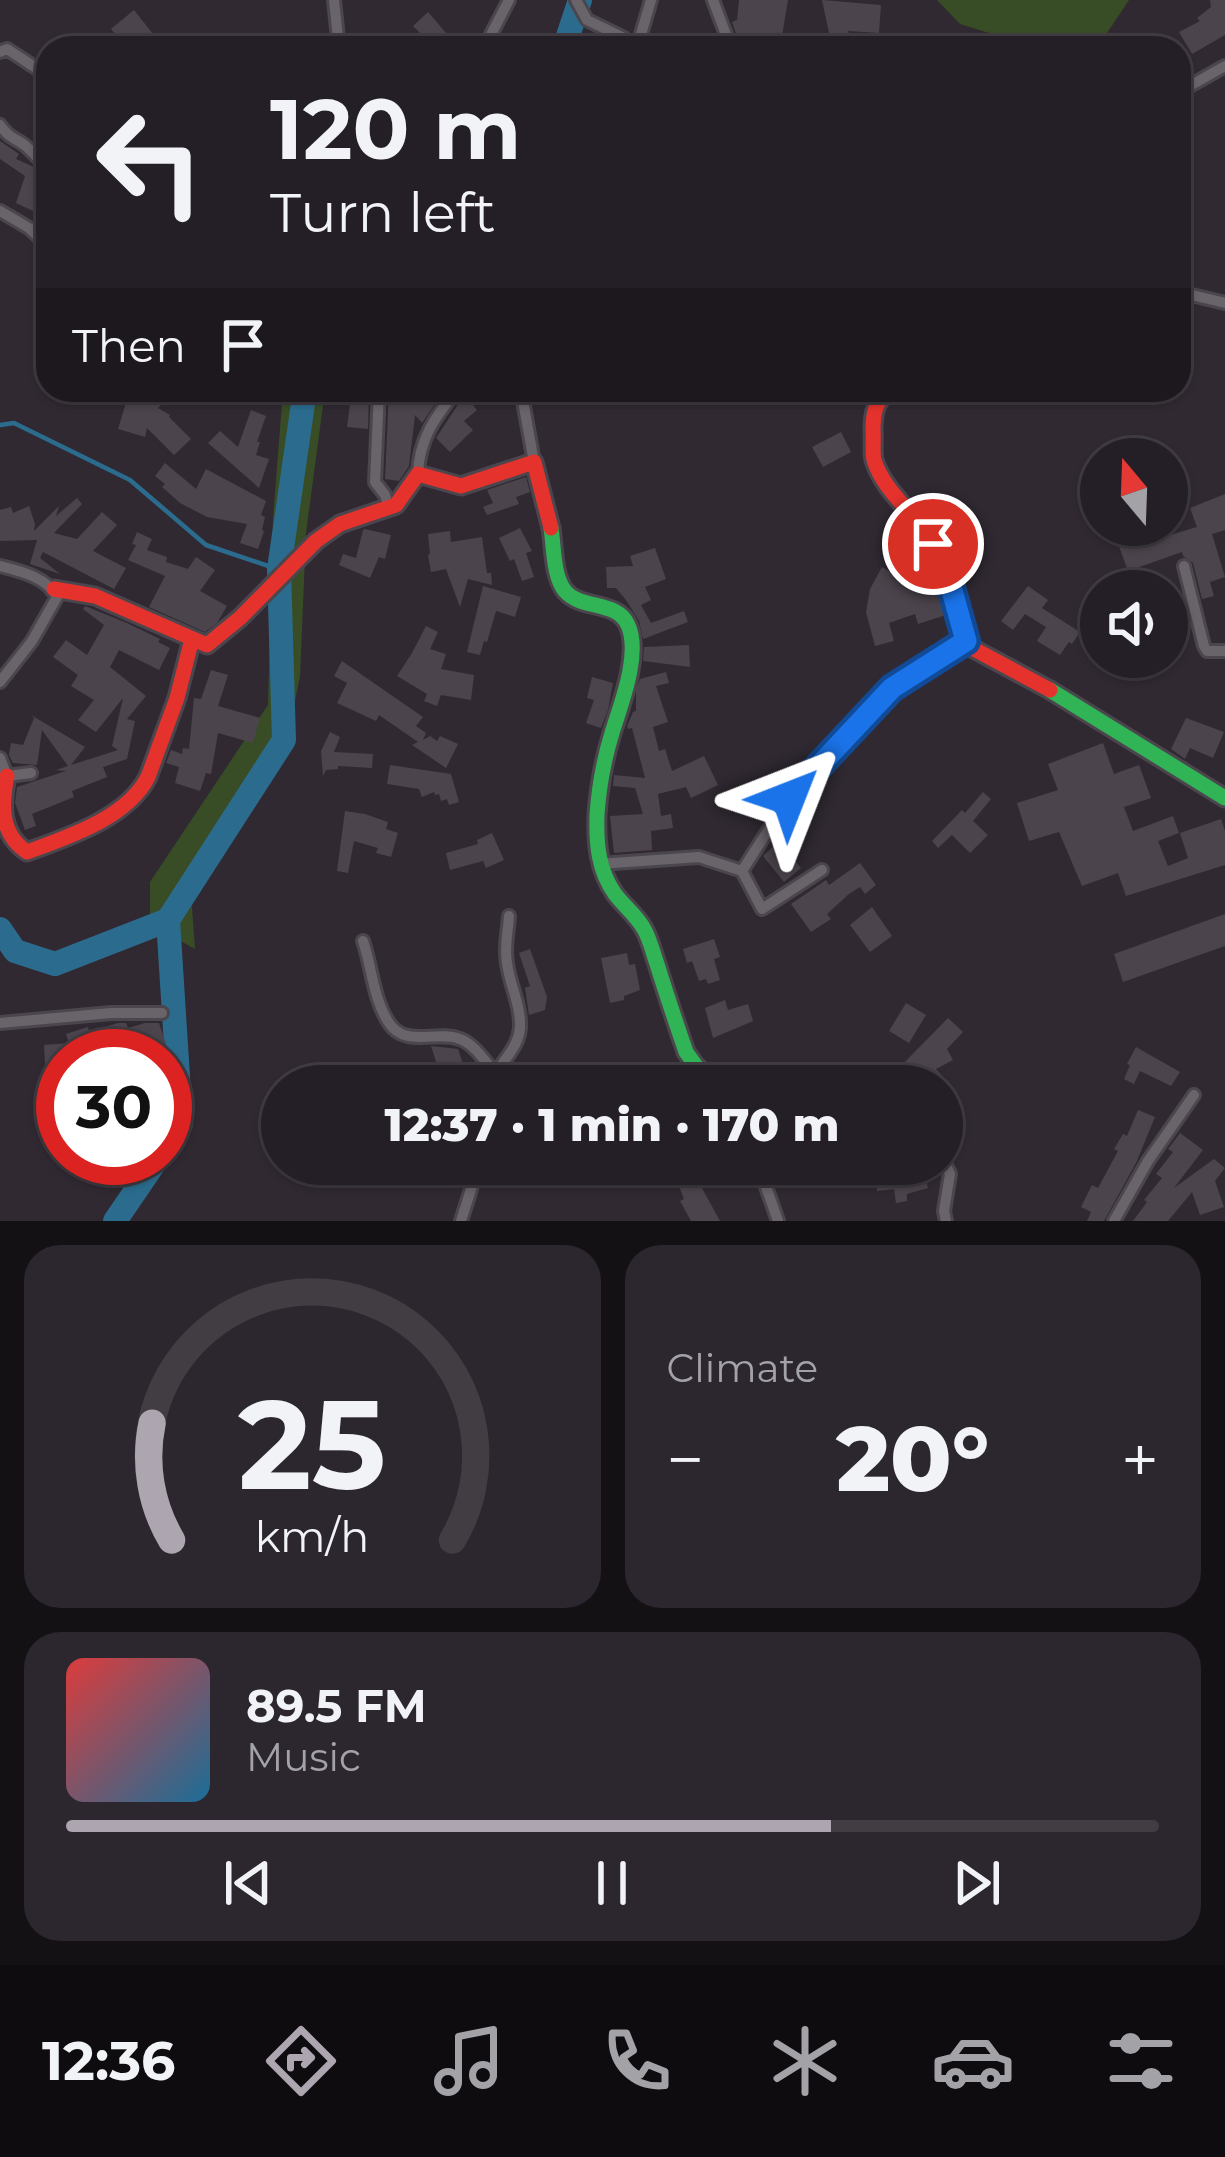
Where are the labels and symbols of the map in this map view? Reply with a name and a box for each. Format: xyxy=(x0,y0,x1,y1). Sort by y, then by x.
north arrow xyxy=(1080,438,1188,546)
pin xyxy=(882,493,984,595)
position arrow xyxy=(726,735,852,861)
speed limit sign: 30 xyxy=(36,1029,192,1185)

